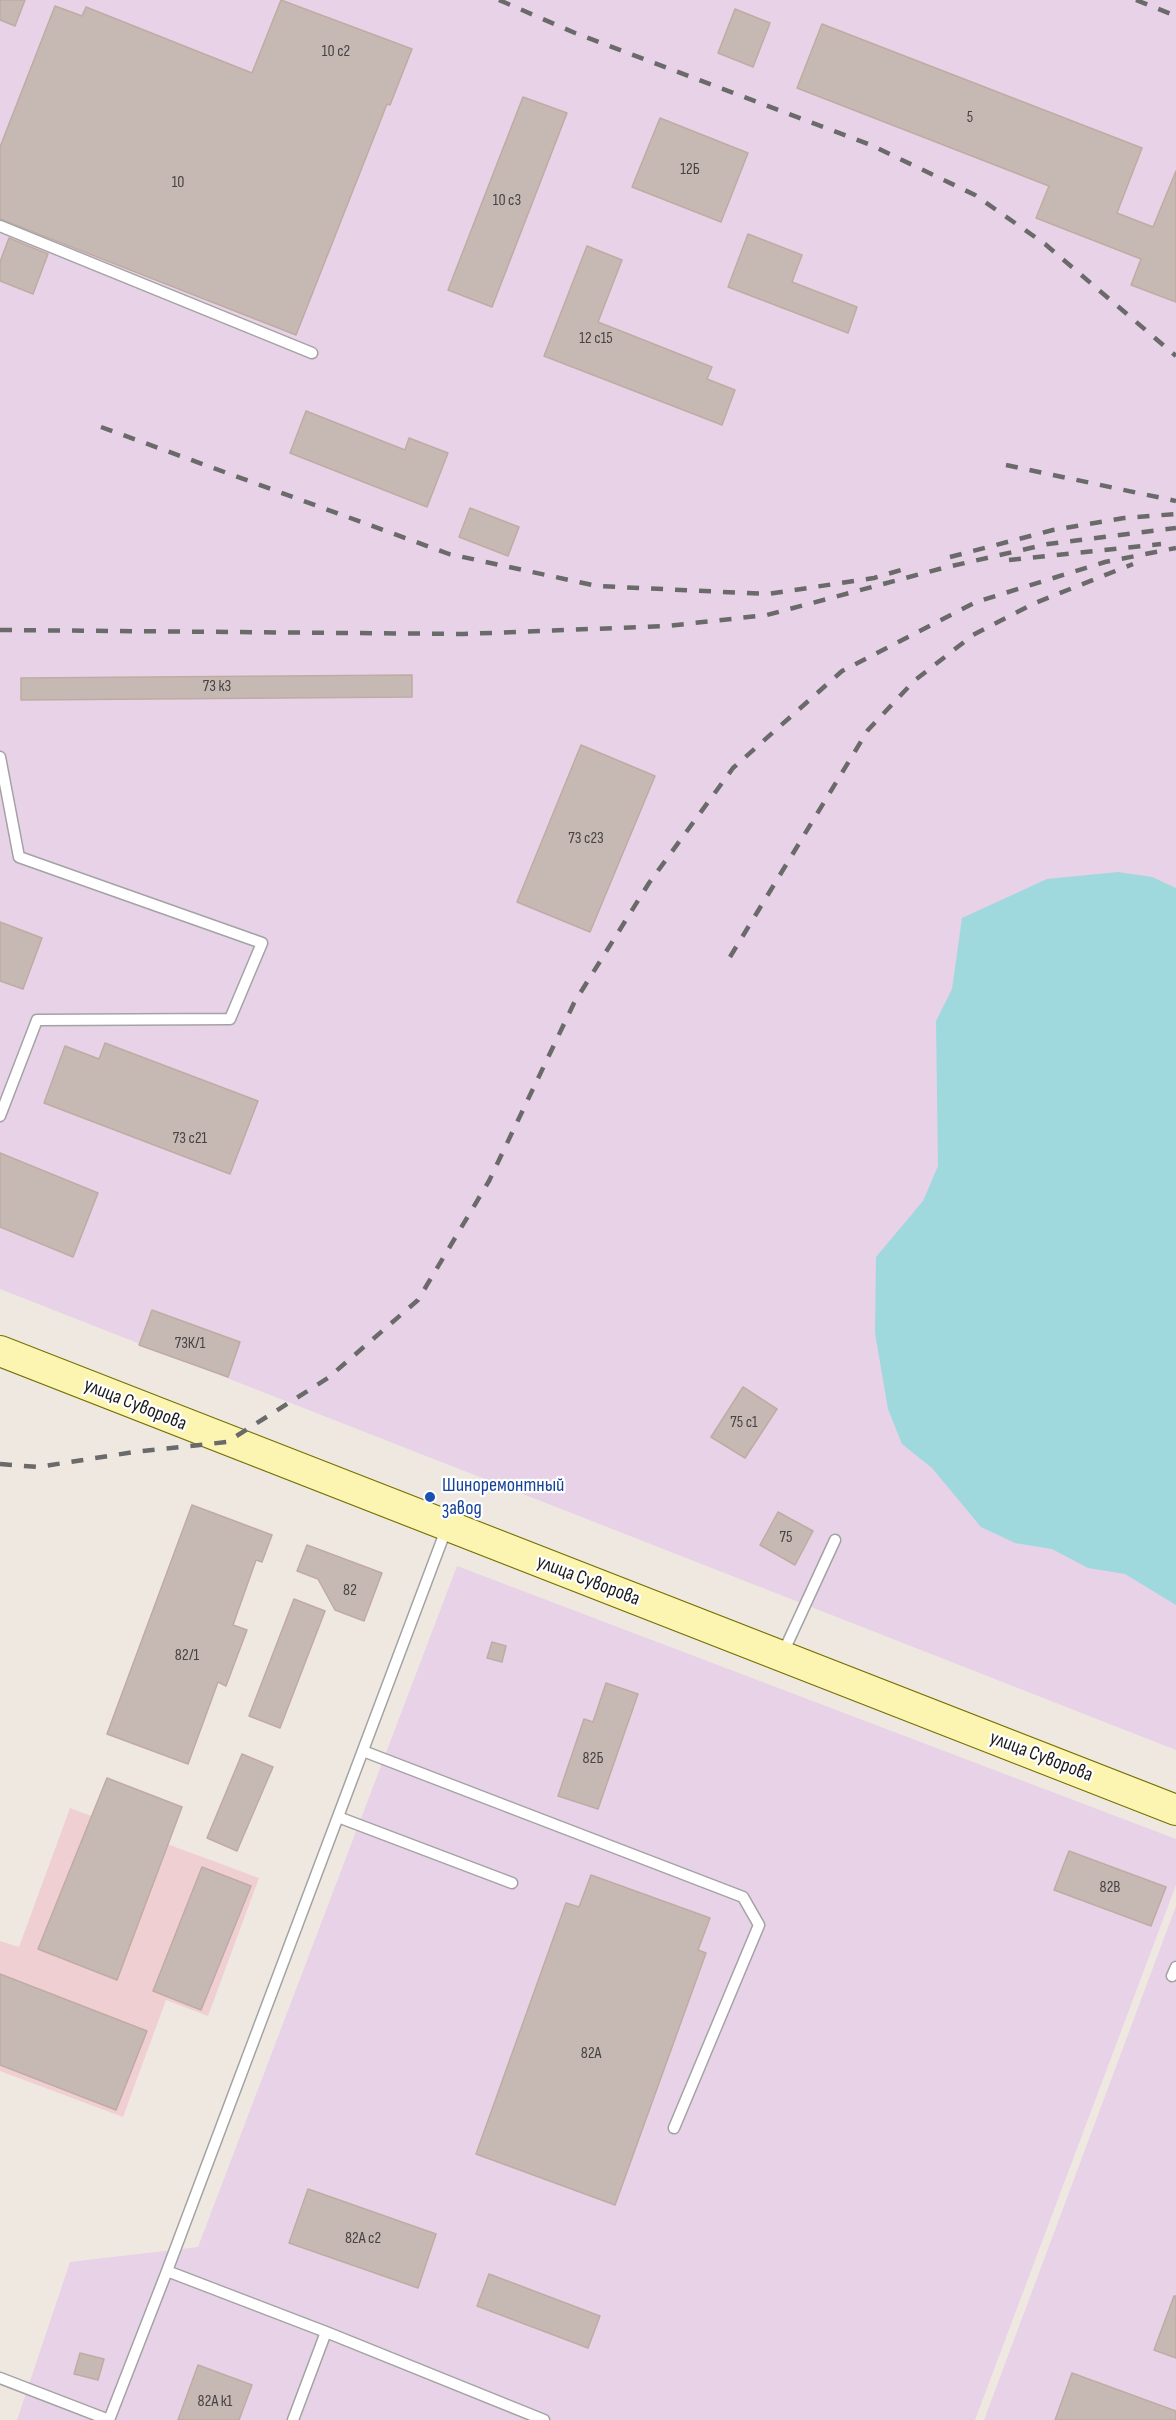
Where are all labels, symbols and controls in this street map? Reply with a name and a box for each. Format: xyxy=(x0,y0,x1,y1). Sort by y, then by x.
house number: 10 с2 xyxy=(322,42,350,62)
house number: 5 xyxy=(967,108,973,128)
house number: 12Б xyxy=(680,160,700,180)
house number: 10 xyxy=(172,173,184,193)
house number: 10 с3 xyxy=(493,191,521,211)
house number: 12 с15 xyxy=(579,329,613,349)
house number: 73 к3 xyxy=(203,677,231,697)
house number: 73 с23 xyxy=(568,829,604,849)
house number: 73 с21 xyxy=(173,1129,207,1149)
house number: 73К/1 xyxy=(175,1334,205,1354)
street label: улица Суворова xyxy=(80,1373,190,1437)
house number: 75 с1 xyxy=(730,1413,758,1433)
place label: Шиноремонтный завод xyxy=(442,1474,564,1521)
marker: Шиноремонтный завод xyxy=(423,1490,437,1504)
house number: 75 xyxy=(780,1528,792,1548)
street label: улица Суворова xyxy=(533,1550,643,1612)
house number: 82 xyxy=(343,1581,357,1601)
house number: 82/1 xyxy=(175,1646,199,1666)
street label: улица Суворова xyxy=(986,1726,1096,1788)
house number: 82Б xyxy=(583,1749,603,1769)
house number: 82В xyxy=(1100,1878,1120,1898)
house number: 82А xyxy=(581,2044,601,2064)
house number: 82А с2 xyxy=(345,2229,381,2249)
house number: 82А к1 xyxy=(198,2392,232,2412)

